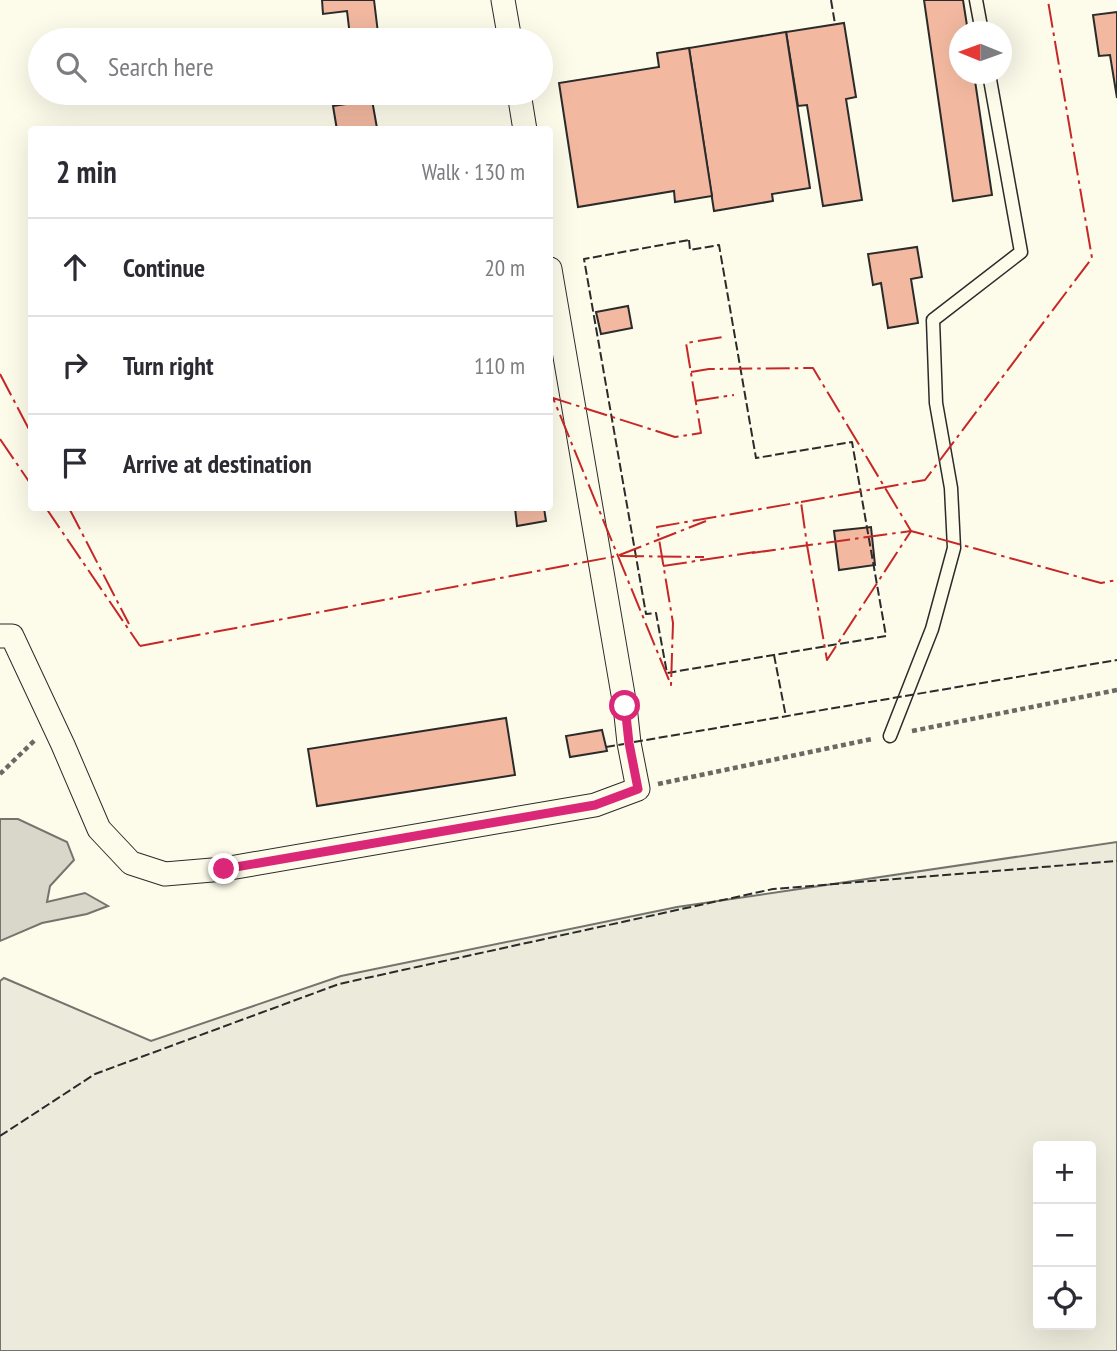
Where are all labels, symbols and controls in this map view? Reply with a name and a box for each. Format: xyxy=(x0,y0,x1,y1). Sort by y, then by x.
north arrow xyxy=(949,21,1012,84)
search box xyxy=(28,28,553,105)
icon: search xyxy=(52,48,90,86)
text: Search here xyxy=(108,50,214,83)
text: 2 min xyxy=(56,152,117,191)
text: Walk · 130 m xyxy=(422,157,525,186)
icon: ahead xyxy=(56,248,94,286)
text: Continue xyxy=(123,251,205,284)
text: 20 m xyxy=(484,253,525,282)
icon: right xyxy=(56,346,94,384)
text: Turn right xyxy=(123,349,214,382)
text: 110 m xyxy=(474,351,525,380)
icon: arrive xyxy=(56,444,94,482)
text: Arrive at destination xyxy=(123,447,312,480)
route start xyxy=(609,690,640,721)
route end xyxy=(208,853,239,884)
map controls xyxy=(1033,1141,1096,1330)
button: + xyxy=(1033,1141,1096,1204)
button: − xyxy=(1033,1204,1096,1267)
button: locate xyxy=(1033,1267,1096,1330)

